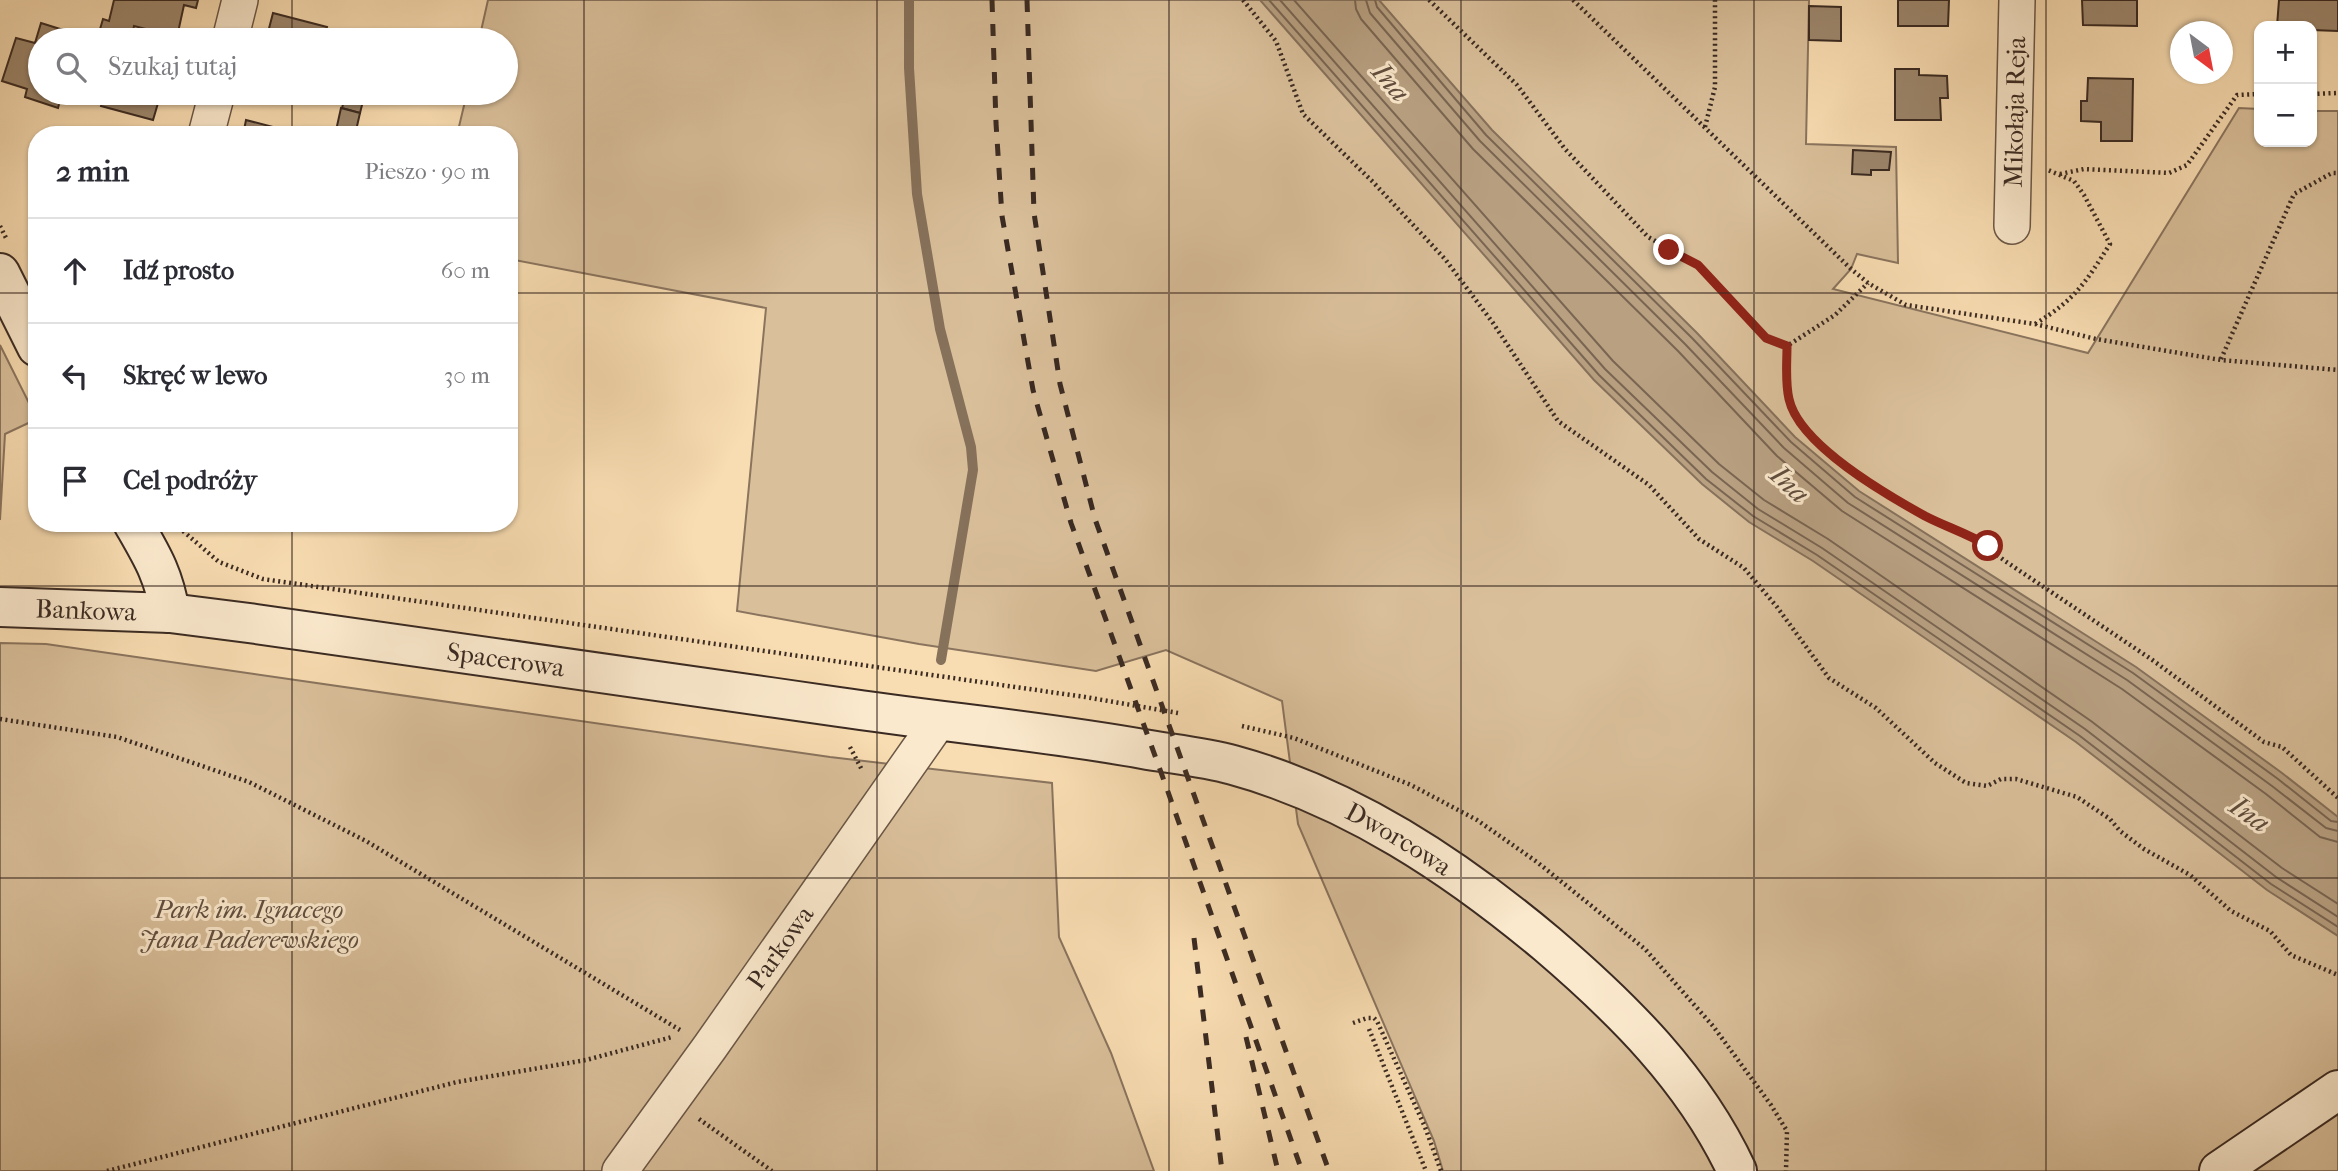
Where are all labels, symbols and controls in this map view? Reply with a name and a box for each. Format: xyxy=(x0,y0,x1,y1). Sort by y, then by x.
north arrow xyxy=(2170,21,2233,84)
map controls xyxy=(2254,21,2317,147)
button: + xyxy=(2254,21,2317,84)
search box xyxy=(28,28,518,105)
street label: Mikołaja Reja xyxy=(1997,35,2032,188)
icon: search xyxy=(52,48,90,86)
text: Szukaj tutaj xyxy=(108,51,237,82)
water label: Ina xyxy=(1365,55,1417,108)
button: − xyxy=(2254,84,2317,147)
text: 2 min xyxy=(56,154,129,189)
text: Pieszo · 90 m xyxy=(364,158,490,185)
route end xyxy=(1653,234,1684,265)
icon: ahead xyxy=(56,252,94,290)
text: Idź prosto xyxy=(123,255,234,286)
text: 60 m xyxy=(441,257,490,284)
icon: left xyxy=(56,357,94,395)
text: Skręć w lewo xyxy=(123,360,267,391)
text: 30 m xyxy=(444,362,490,389)
water label: Ina xyxy=(1763,457,1816,510)
icon: arrive xyxy=(56,462,94,500)
text: Cel podróży xyxy=(123,465,257,496)
route start xyxy=(1972,530,2003,561)
street label: Bankowa xyxy=(35,593,138,627)
street label: Spacerowa xyxy=(445,636,568,683)
water label: Ina xyxy=(2223,788,2276,839)
street label: Dworcowa xyxy=(1340,795,1458,883)
park label: Park im. Ignacego Jana Paderewskiego xyxy=(139,894,359,955)
street label: Parkowa xyxy=(740,899,820,995)

